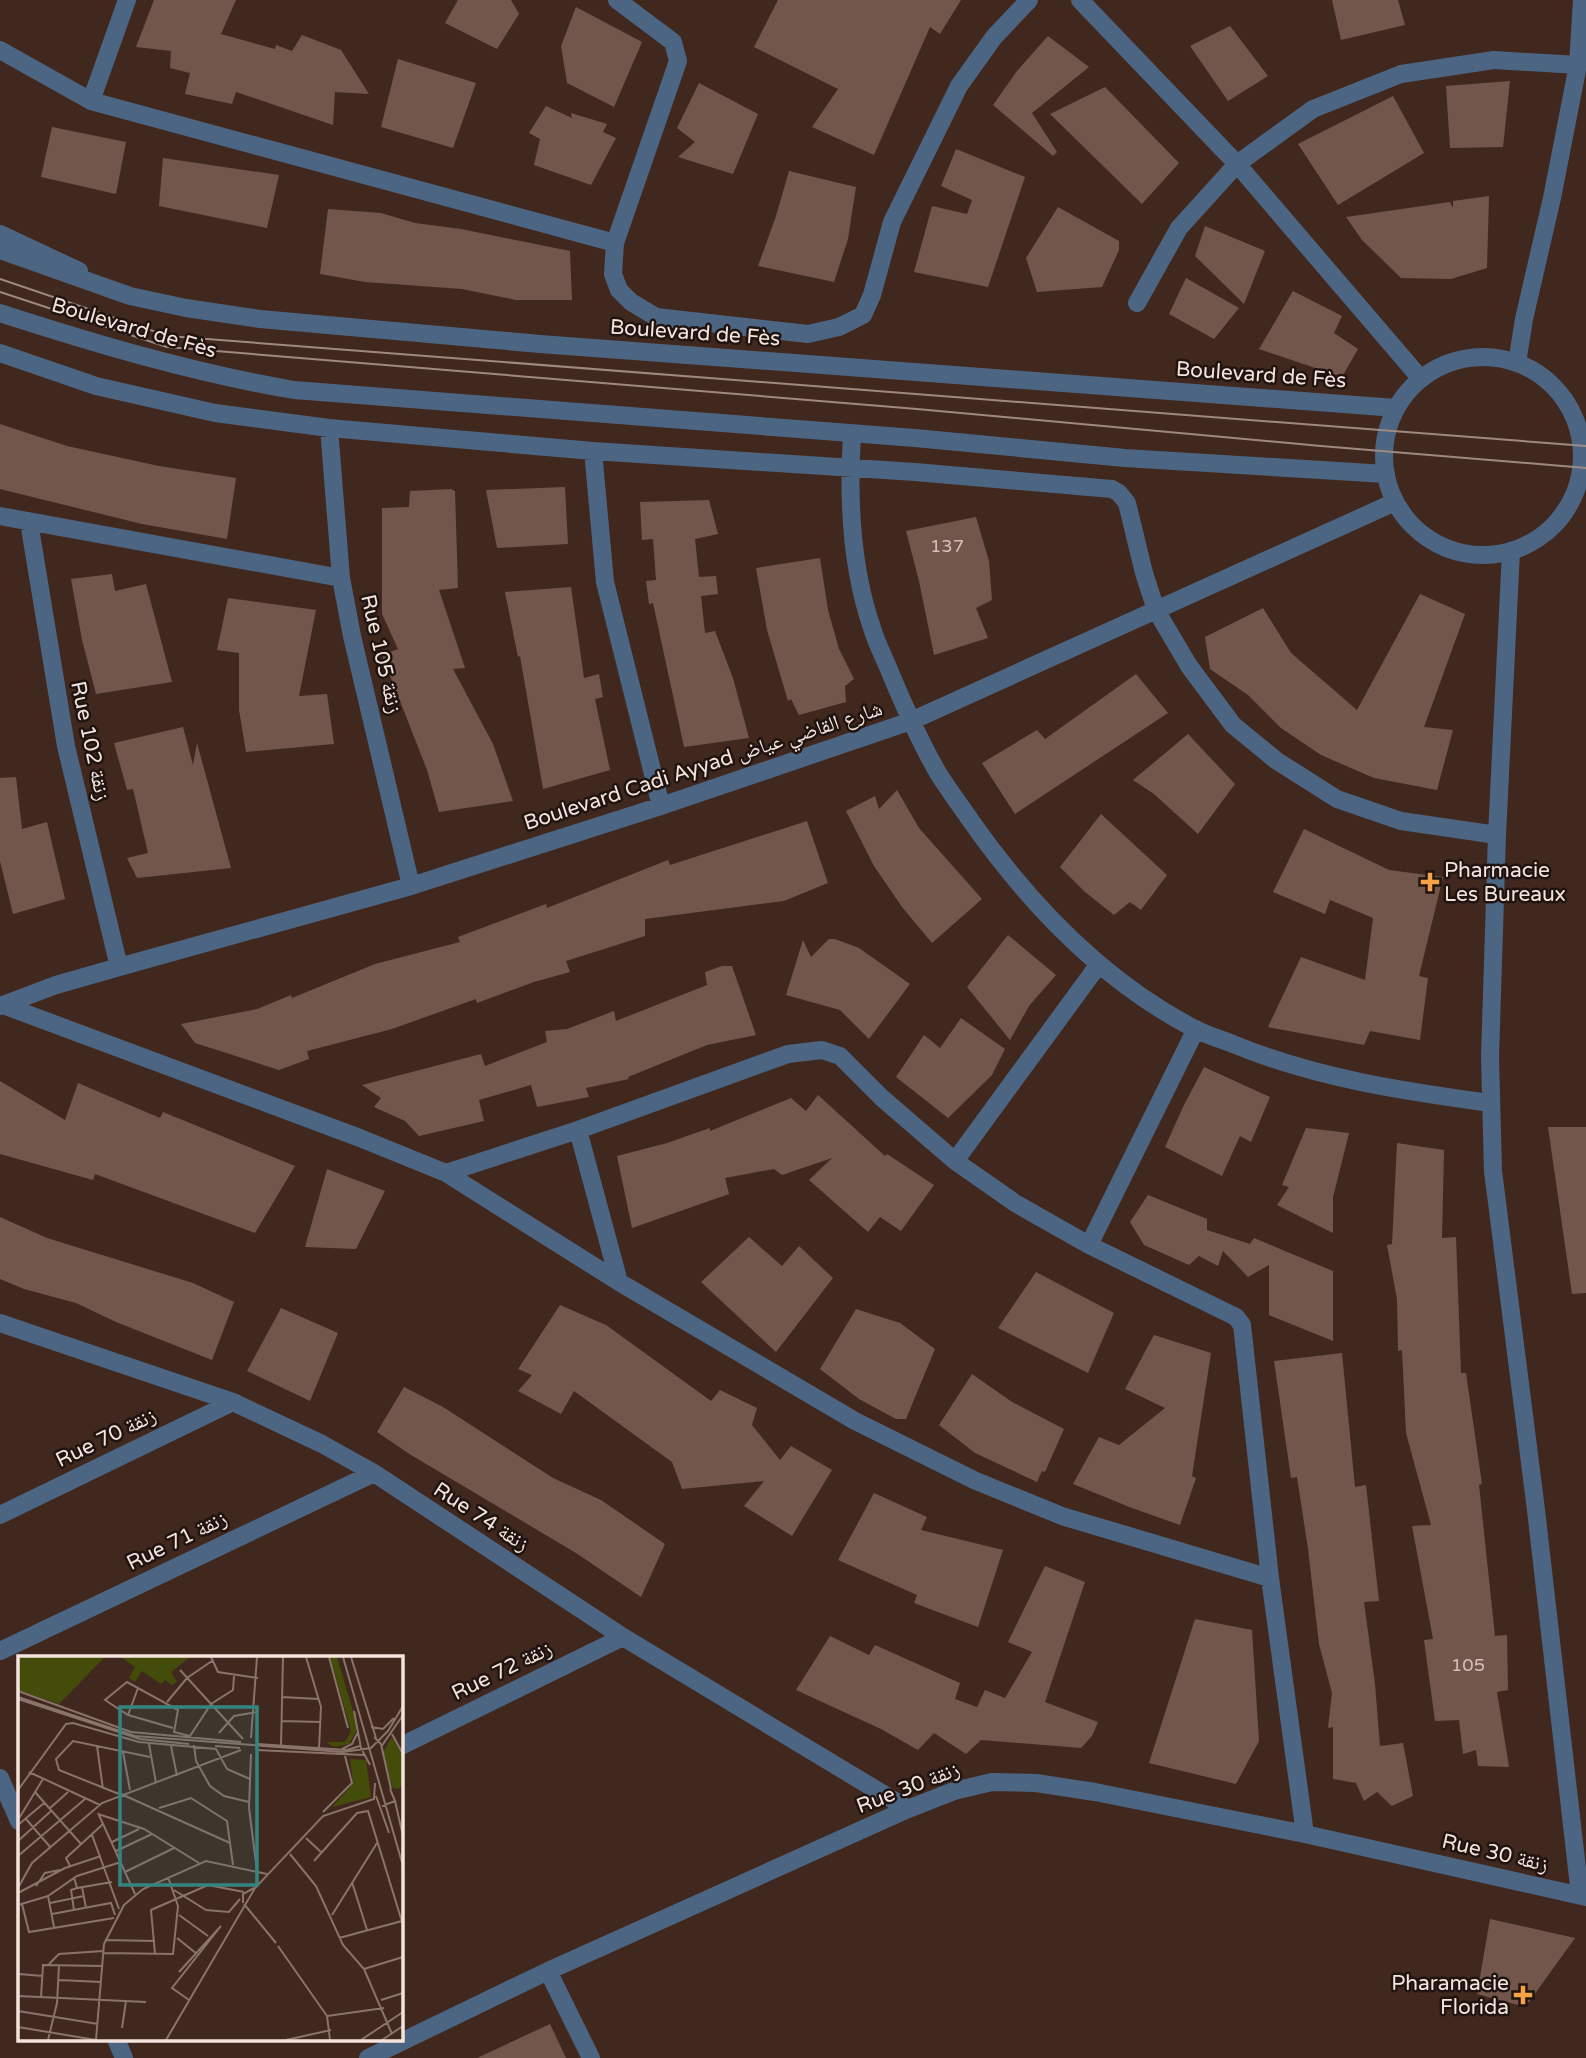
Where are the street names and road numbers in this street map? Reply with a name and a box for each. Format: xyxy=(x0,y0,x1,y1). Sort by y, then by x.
street label: Boulevard de Fès xyxy=(48,292,220,364)
street label: Boulevard de Fès xyxy=(609,315,781,351)
street label: Boulevard de Fès xyxy=(1175,357,1347,393)
street label: Rue 105 زنقة xyxy=(355,592,407,716)
street label: Rue 102 زنقة xyxy=(65,679,115,803)
street label: Boulevard Cadi Ayyad شارع القاضي عياض xyxy=(521,696,887,839)
street label: Rue 70 زنقة xyxy=(52,1403,160,1473)
street label: Rue 74 زنقة xyxy=(429,1477,533,1557)
street label: Rue 71 زنقة xyxy=(123,1506,231,1576)
street label: Rue 72 زنقة xyxy=(448,1636,556,1706)
street label: Rue 30 زنقة xyxy=(853,1757,963,1819)
street label: Rue 30 زنقة xyxy=(1439,1829,1551,1877)

